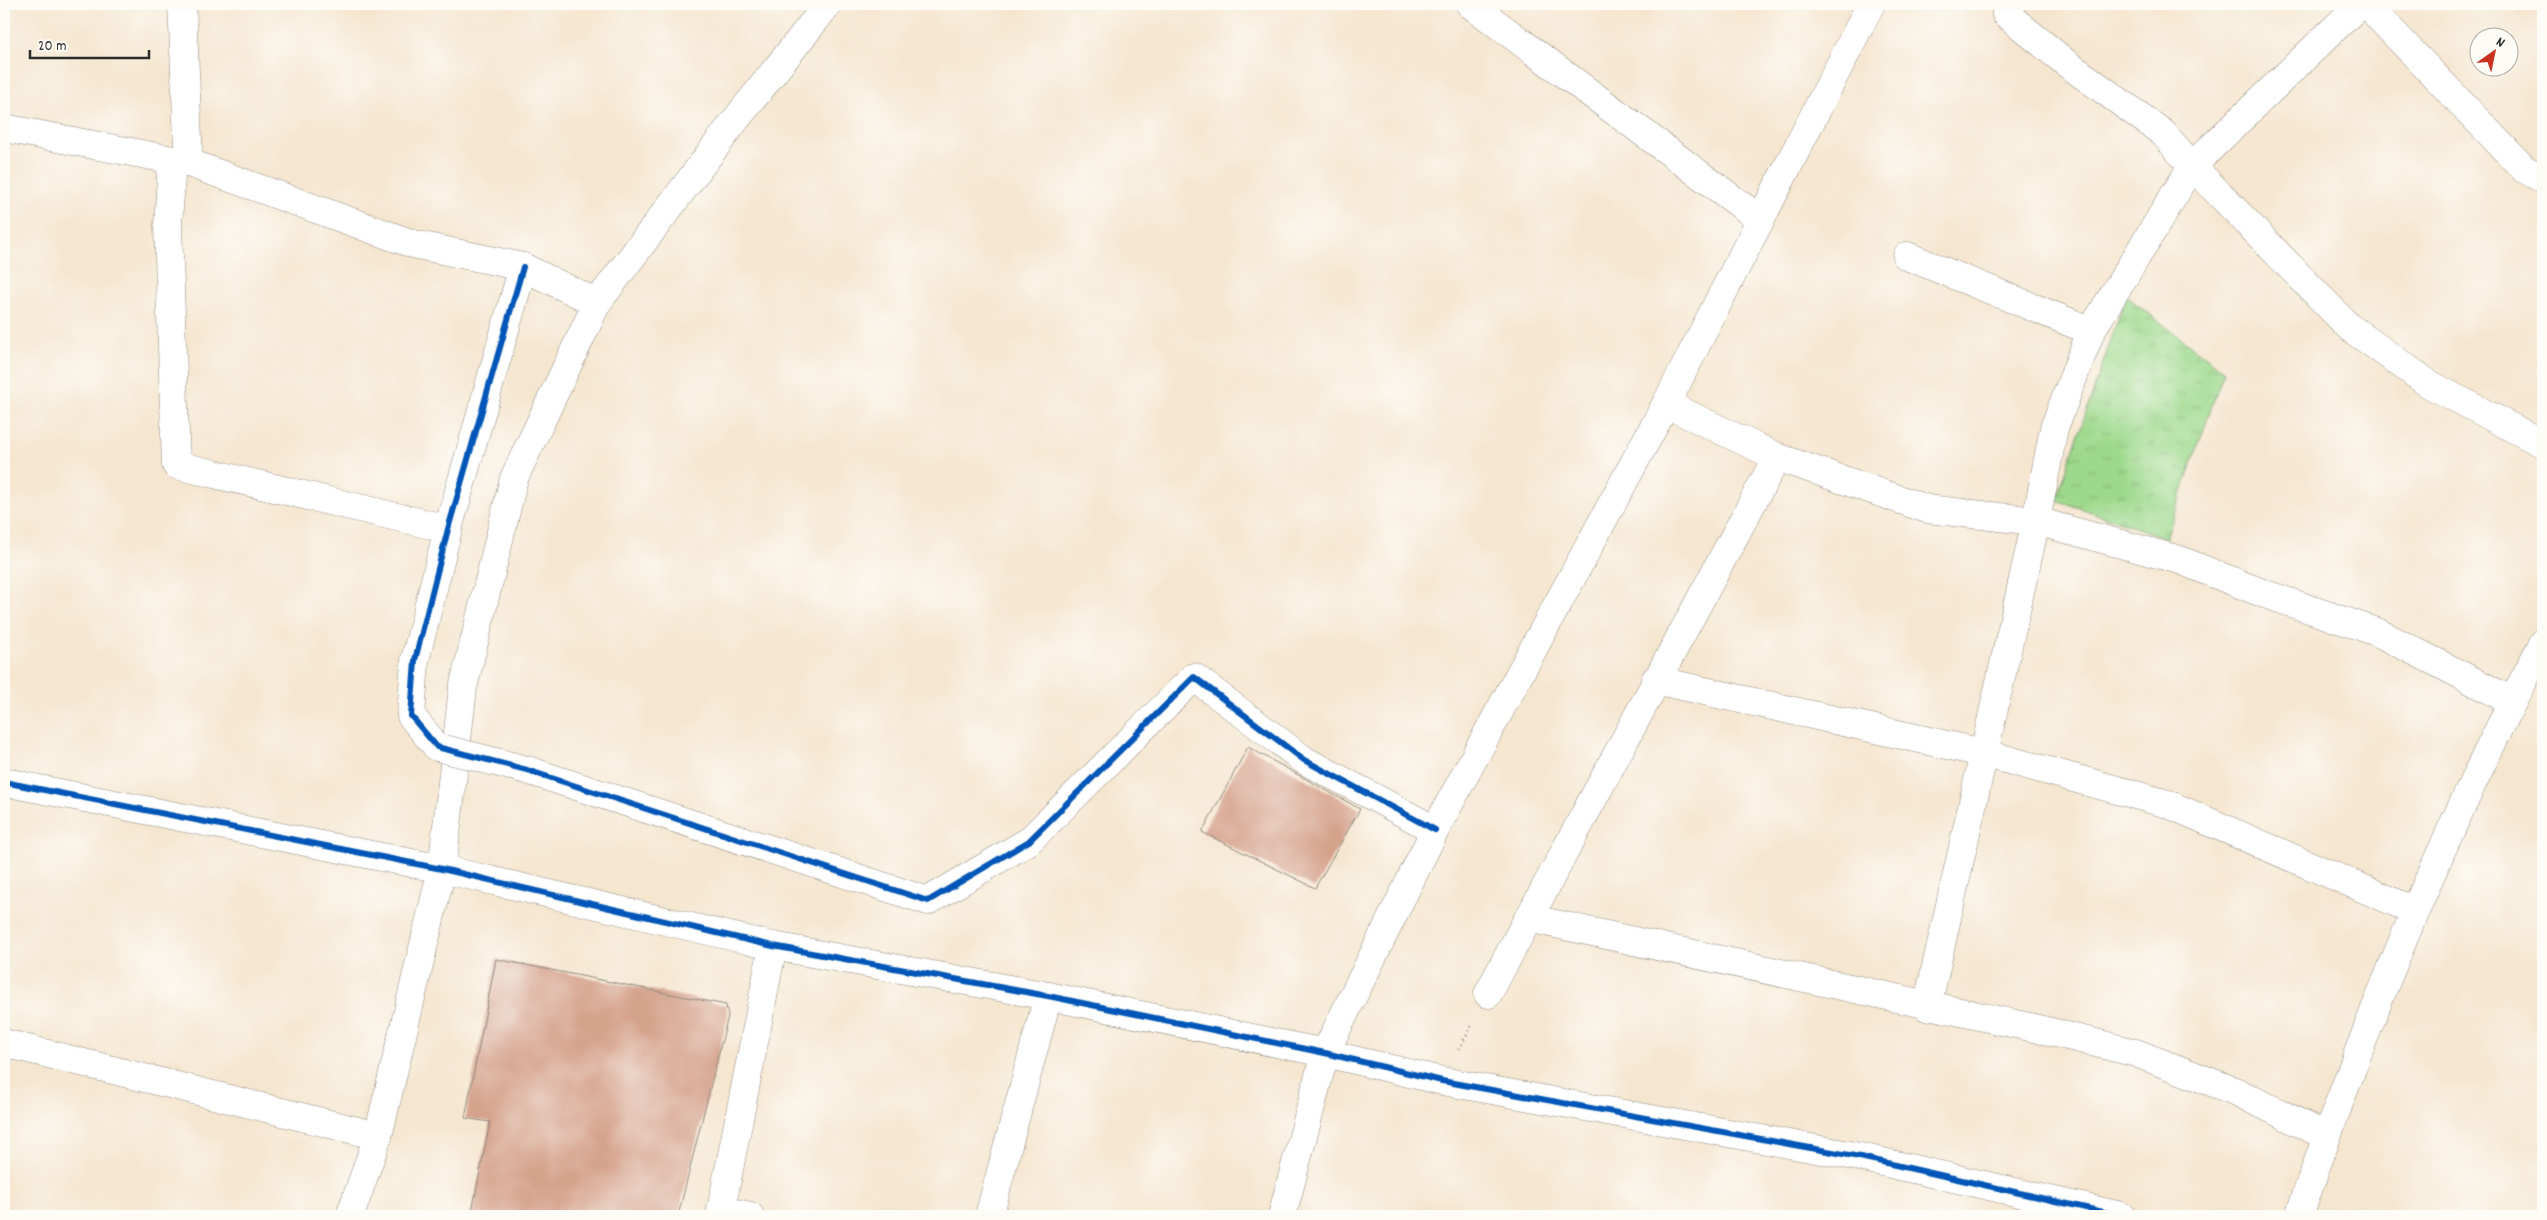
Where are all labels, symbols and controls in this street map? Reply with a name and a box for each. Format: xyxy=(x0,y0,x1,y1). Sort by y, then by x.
scale bar xyxy=(30,28,149,60)
north arrow xyxy=(2470,28,2520,78)
text: N xyxy=(2492,33,2508,53)
text: 20 m xyxy=(38,36,66,58)

